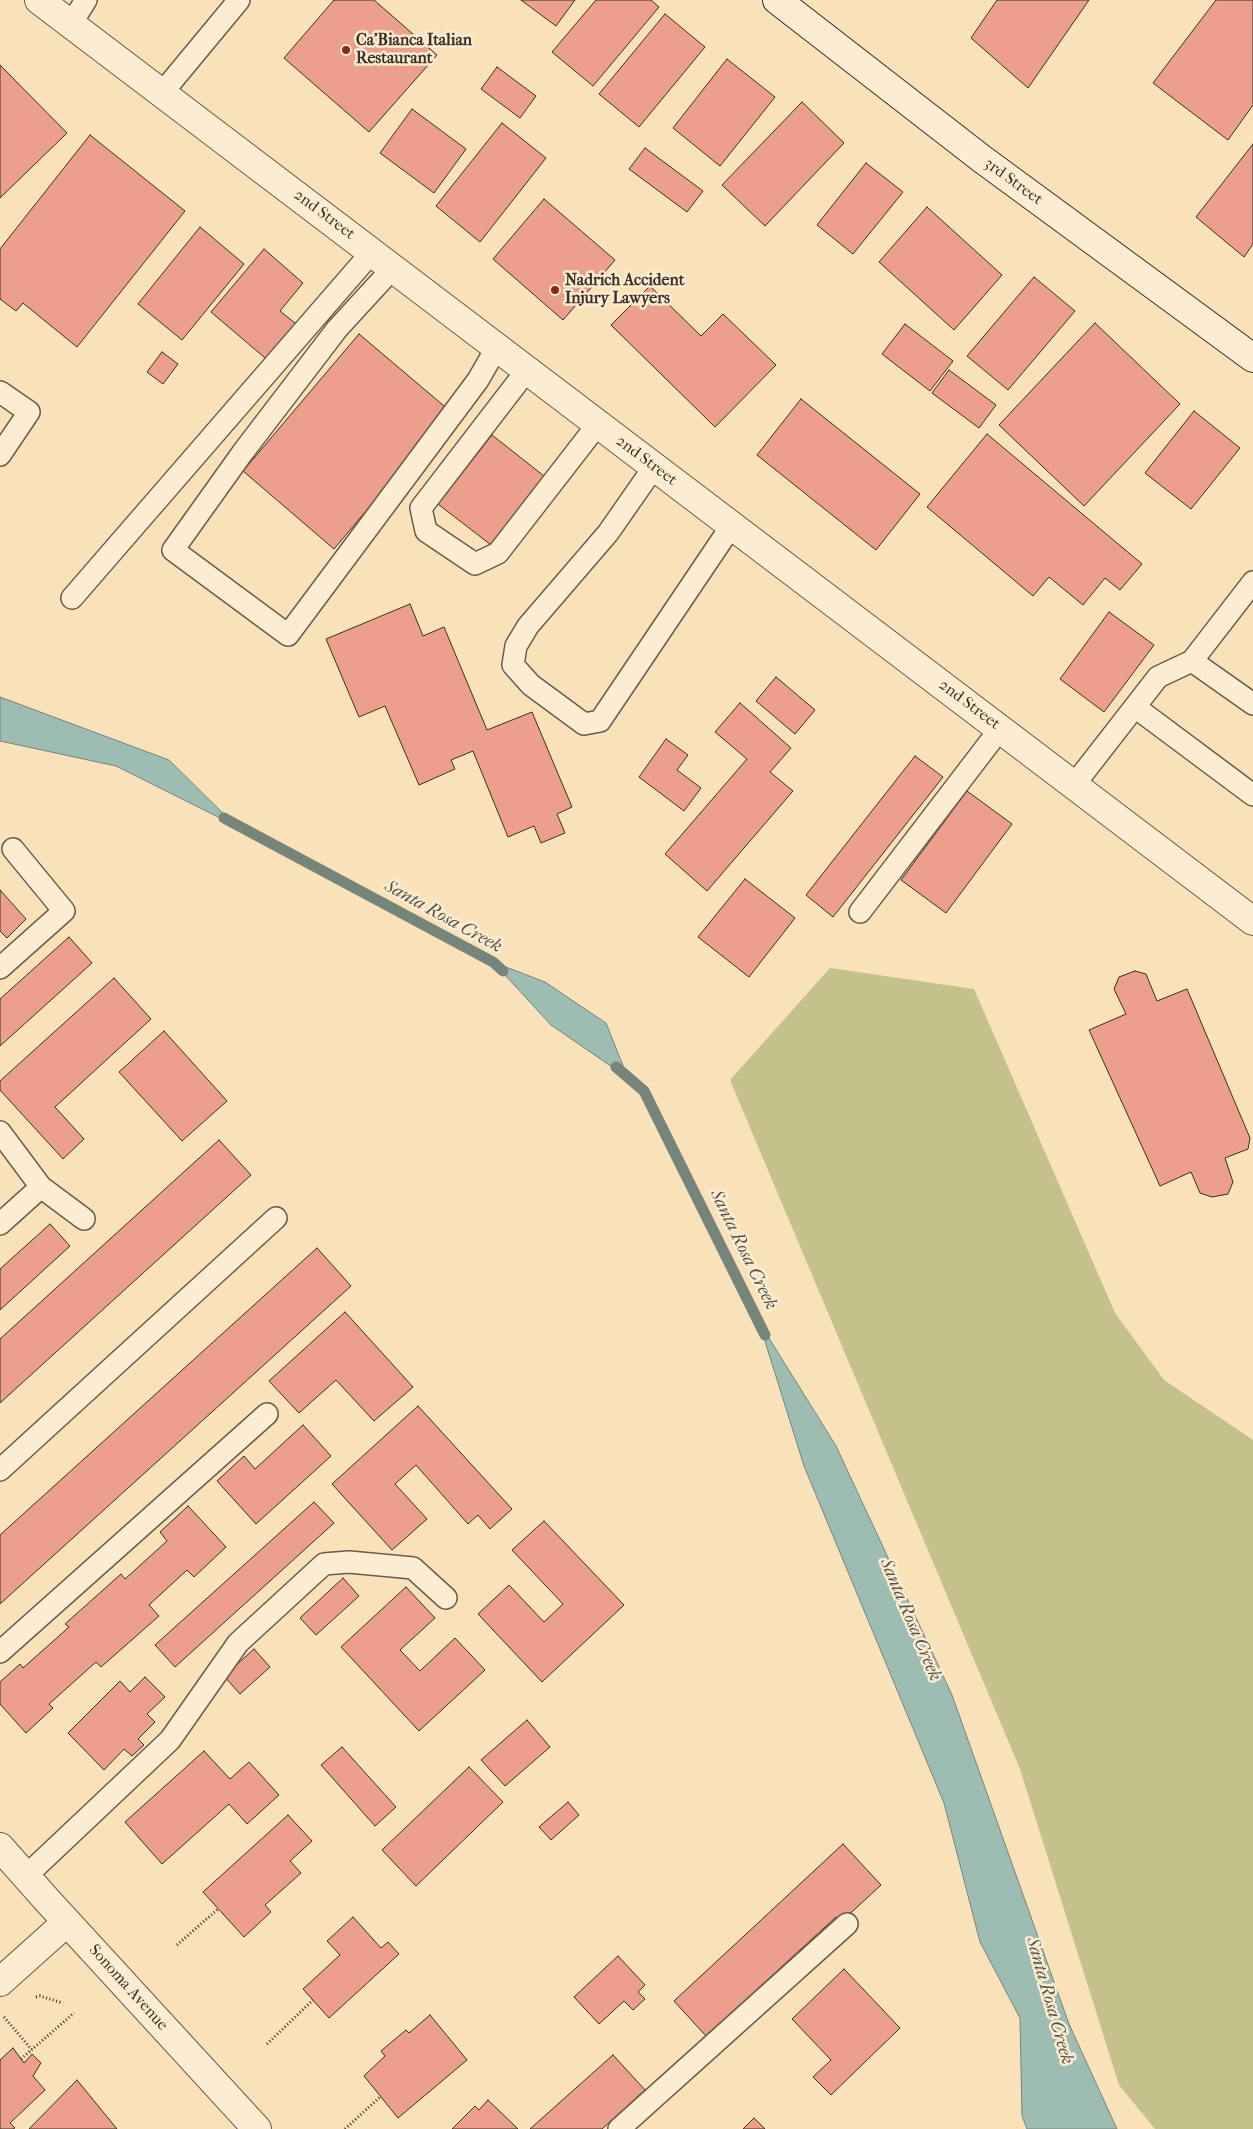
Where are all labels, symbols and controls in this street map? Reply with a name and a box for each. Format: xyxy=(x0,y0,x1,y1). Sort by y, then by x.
place label: Ca'Bianca Italian Restaurant xyxy=(356,31,472,69)
marker: Ca'Bianca Italian Restaurant xyxy=(340,44,352,56)
street label: 3rd Street xyxy=(980,154,1046,210)
street label: 2nd Street xyxy=(290,186,358,244)
place label: Nadrich Accident Injury Lawyers xyxy=(565,271,684,309)
marker: Nadrich Accident Injury Lawyers xyxy=(549,284,561,296)
street label: 2nd Street xyxy=(612,432,680,490)
street label: 2nd Street xyxy=(935,676,1003,734)
water label: Santa Rosa Creek xyxy=(380,876,506,958)
water label: Santa Rosa Creek xyxy=(705,1186,781,1314)
water label: Santa Rosa Creek xyxy=(874,1555,946,1685)
water label: Santa Rosa Creek xyxy=(1021,1935,1077,2067)
street label: Sonoma Avenue xyxy=(84,1941,172,2035)

